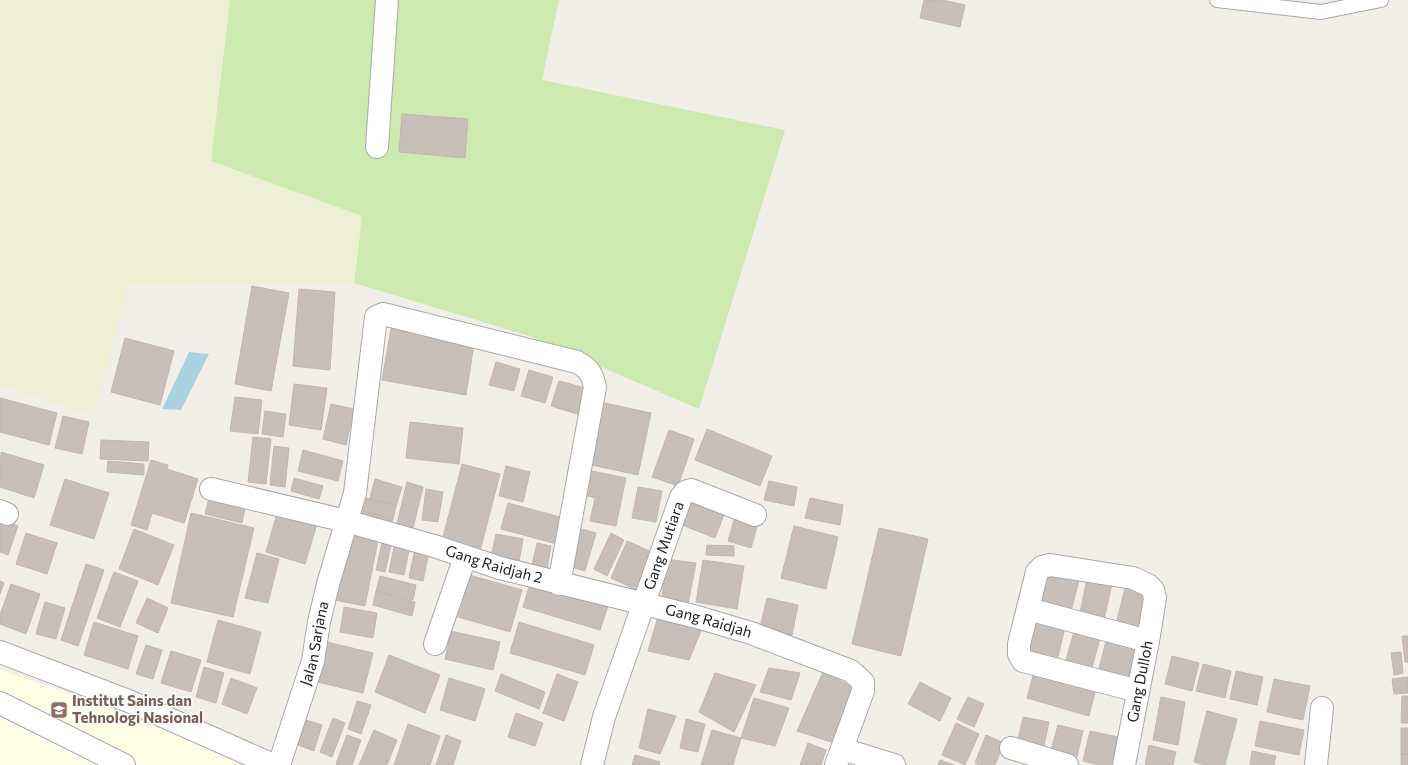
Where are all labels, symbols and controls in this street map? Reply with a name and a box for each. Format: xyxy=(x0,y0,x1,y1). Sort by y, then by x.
street label: Gang Mutiara xyxy=(639,499,687,592)
street label: Gang Raidjah 2 xyxy=(443,540,545,586)
street label: Jalan Sarjana xyxy=(296,599,332,688)
street label: Gang Raidjah xyxy=(664,599,754,641)
street label: Gang Dulloh xyxy=(1122,639,1156,724)
place label: Institut Sains dan Tehnologi Nasional xyxy=(72,691,203,726)
school or university icon: Institut Sains dan Tehnologi Nasional xyxy=(49,700,69,720)

